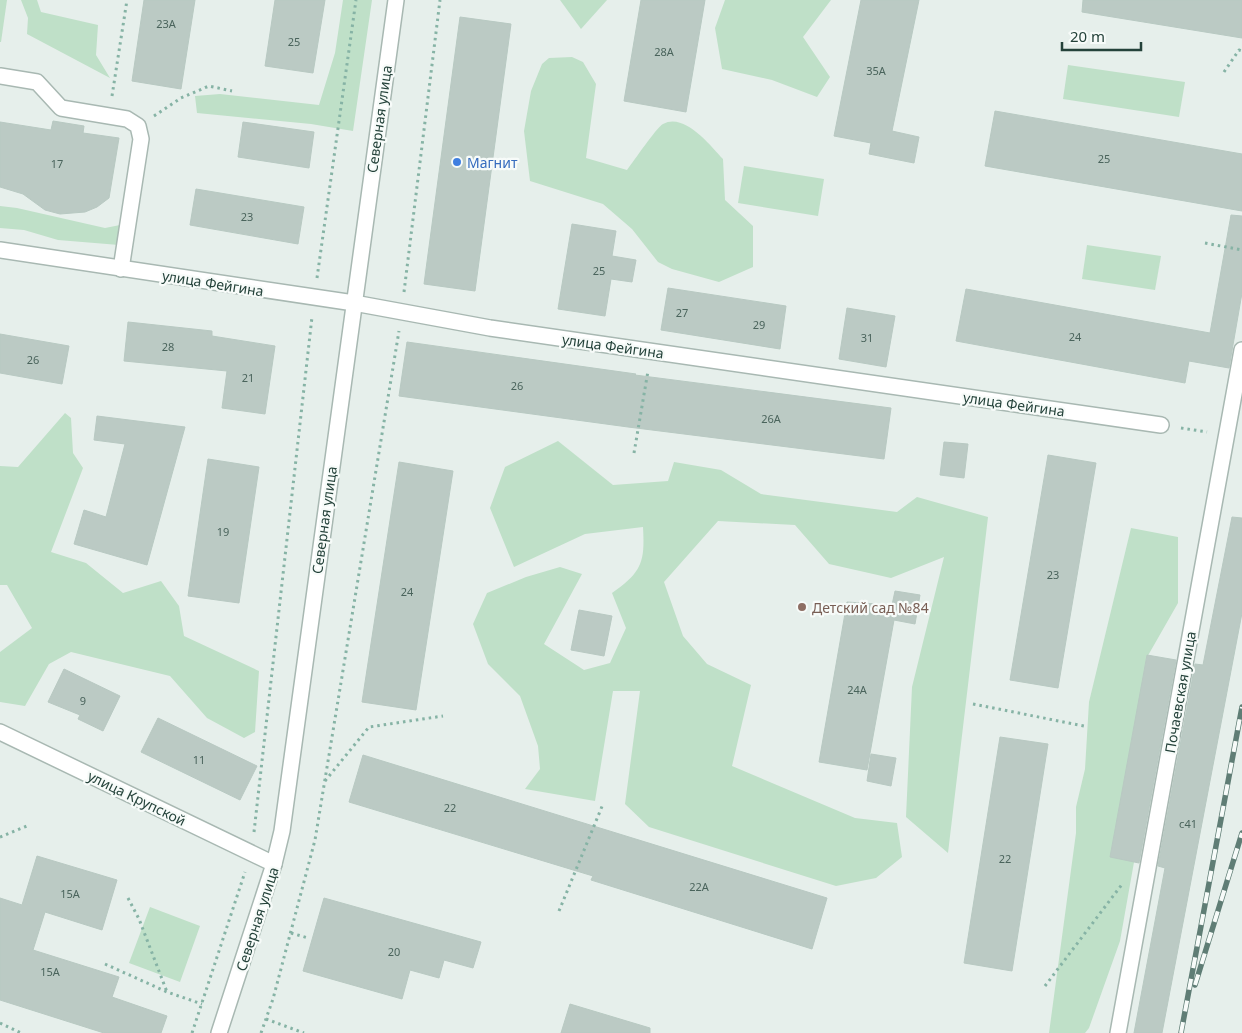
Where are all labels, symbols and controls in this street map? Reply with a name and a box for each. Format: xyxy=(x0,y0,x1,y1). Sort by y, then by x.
house number: 23А xyxy=(156,16,177,31)
scale bar xyxy=(1062,20,1141,52)
text: 20 m xyxy=(1070,26,1105,46)
house number: 25 xyxy=(288,34,300,49)
house number: 28А xyxy=(654,44,675,59)
house number: 35А xyxy=(866,63,887,78)
street label: Северная улица xyxy=(362,64,396,174)
house number: 25 xyxy=(1098,151,1110,166)
place label: Магнит xyxy=(467,153,518,172)
house number: 17 xyxy=(51,156,63,171)
marker: Магнит xyxy=(451,156,463,168)
house number: 23 xyxy=(241,209,253,224)
house number: 25 xyxy=(593,263,605,278)
street label: улица Фейгина xyxy=(161,266,265,300)
house number: 27 xyxy=(676,305,688,320)
house number: 29 xyxy=(753,317,765,332)
street label: улица Фейгина xyxy=(561,329,665,363)
house number: 24 xyxy=(1069,329,1082,344)
house number: 31 xyxy=(861,330,873,345)
house number: 28 xyxy=(162,339,174,354)
house number: 26 xyxy=(27,352,39,367)
house number: 21 xyxy=(242,370,254,385)
house number: 26 xyxy=(511,378,523,393)
street label: улица Фейгина xyxy=(962,387,1066,421)
house number: 26А xyxy=(761,411,782,426)
street label: Северная улица xyxy=(307,465,341,575)
house number: 19 xyxy=(217,524,229,539)
house number: 23 xyxy=(1047,567,1059,582)
house number: 24 xyxy=(401,584,414,599)
place label: Детский сад №84 xyxy=(812,598,929,617)
marker: Детский сад №84 xyxy=(796,601,808,613)
street label: Почаевская улица xyxy=(1160,630,1200,754)
house number: 24А xyxy=(847,682,868,697)
house number: 9 xyxy=(80,693,86,708)
house number: 11 xyxy=(193,752,205,767)
street label: улица Крупской xyxy=(85,766,189,830)
house number: 22 xyxy=(444,800,456,815)
house number: с41 xyxy=(1179,816,1197,831)
house number: 22 xyxy=(999,851,1011,866)
street label: Северная улица xyxy=(231,864,283,974)
house number: 22А xyxy=(689,879,710,894)
house number: 15А xyxy=(60,886,81,901)
house number: 20 xyxy=(388,944,400,959)
house number: 15А xyxy=(40,964,61,979)

